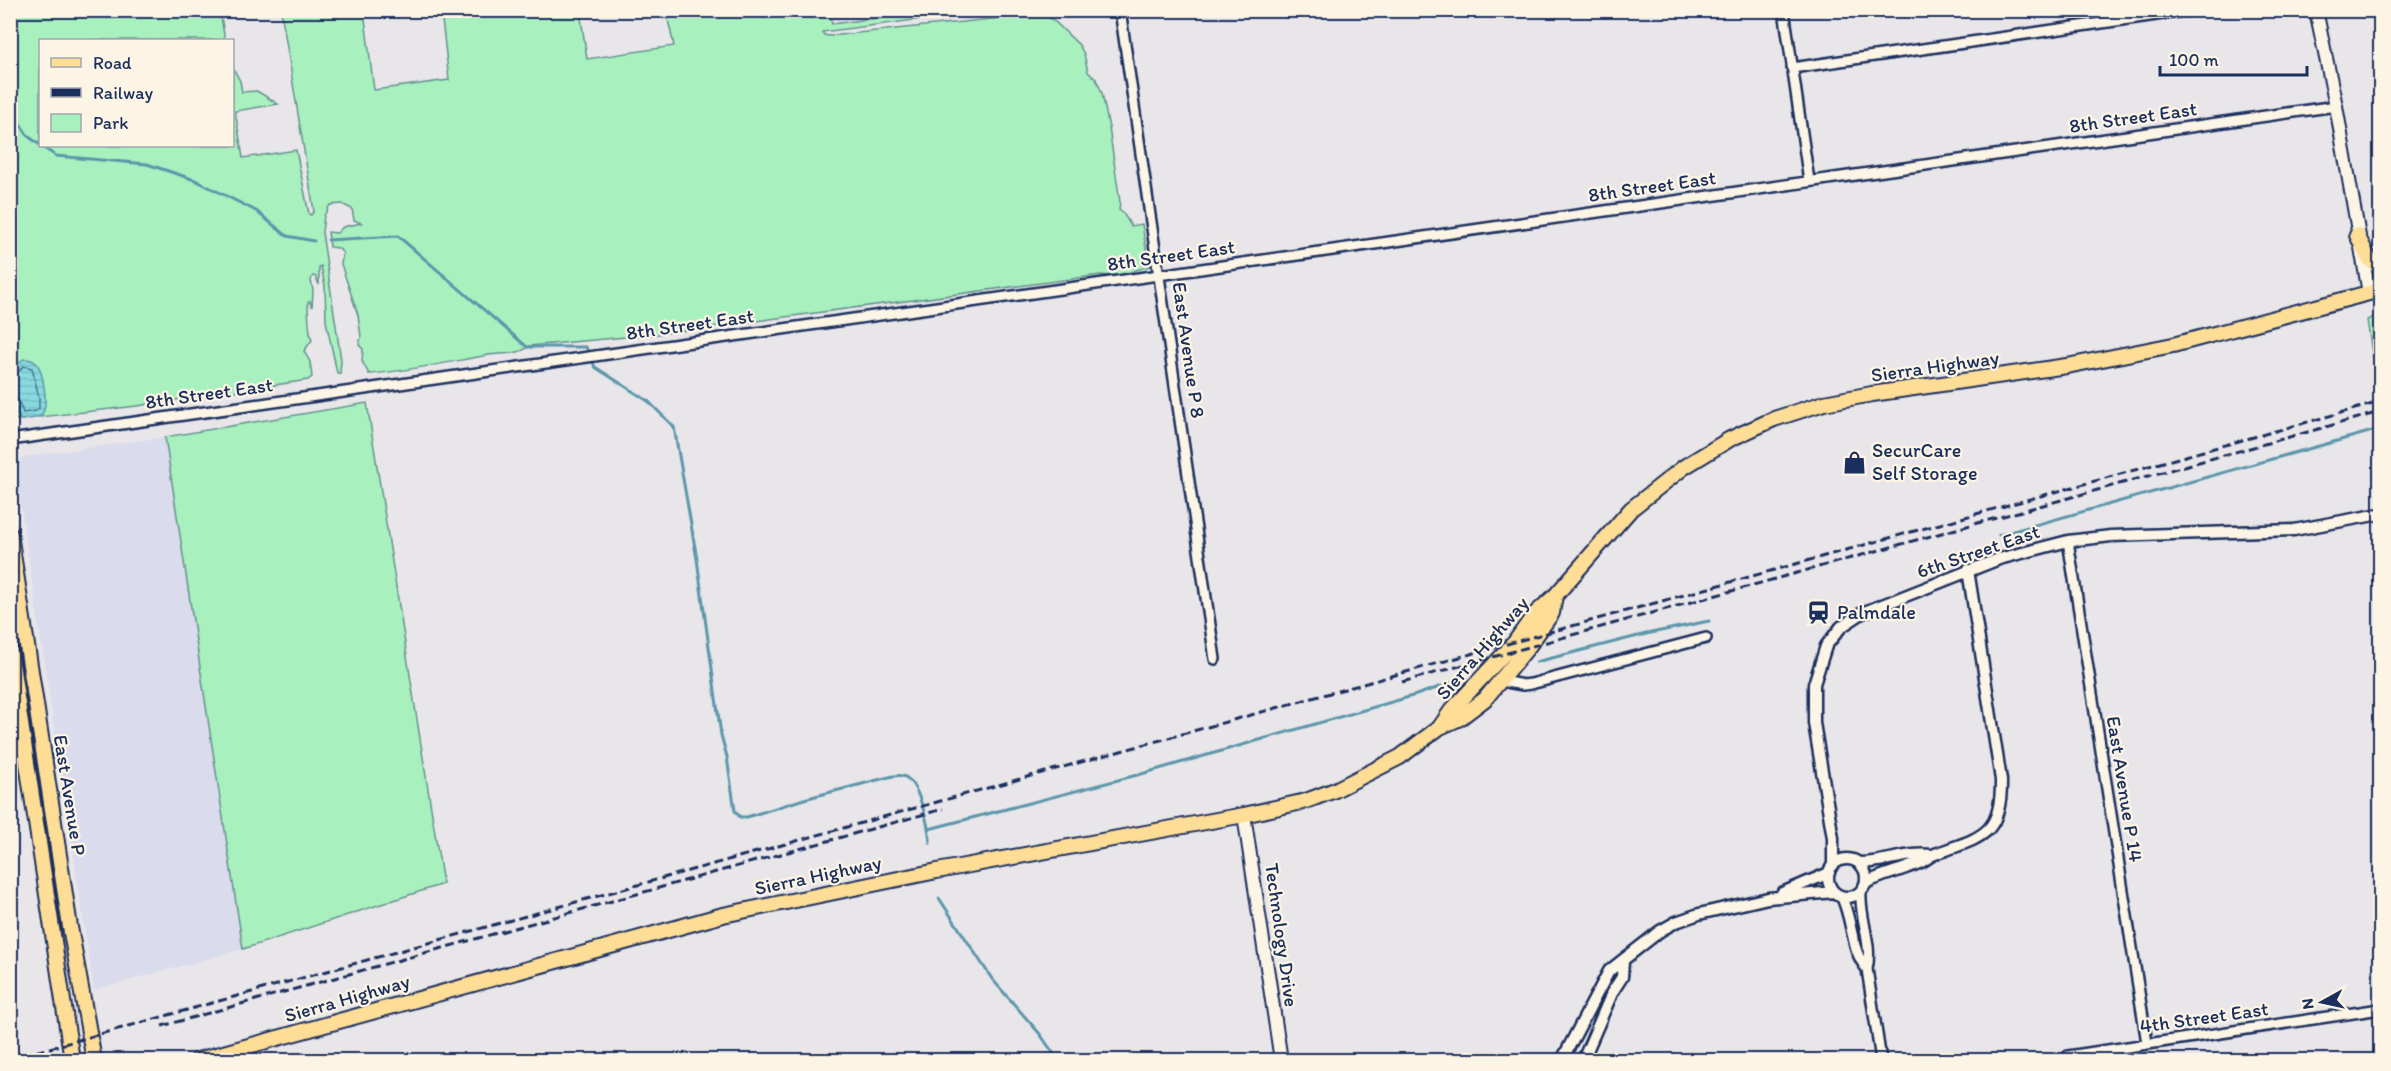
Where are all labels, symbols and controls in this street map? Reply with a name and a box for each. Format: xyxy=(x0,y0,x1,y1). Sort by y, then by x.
legend xyxy=(39,39,234,147)
scale bar xyxy=(2160,39,2307,77)
text: 100 m xyxy=(2169,49,2219,71)
text: Road xyxy=(93,52,132,74)
text: Railway xyxy=(93,82,154,104)
street label: 8th Street East xyxy=(2068,96,2198,138)
text: Park xyxy=(93,112,128,134)
street label: 8th Street East xyxy=(1587,165,1717,207)
street label: 8th Street East xyxy=(1106,234,1236,276)
street label: East Avenue P 8 xyxy=(1168,280,1210,420)
street label: 8th Street East xyxy=(625,303,755,345)
street label: Sierra Highway xyxy=(1869,345,2001,387)
street label: 8th Street East xyxy=(144,372,274,414)
place label: SecurCare Self Storage xyxy=(1872,438,1977,485)
shop icon: SecurCare Self Storage xyxy=(1841,449,1867,475)
street label: 6th Street East xyxy=(1913,519,2043,583)
street label: Sierra Highway xyxy=(1431,591,1534,705)
station icon: Palmdale xyxy=(1806,599,1832,625)
place label: Palmdale xyxy=(1837,600,1916,624)
street label: East Avenue P 14 xyxy=(2102,714,2148,864)
street label: East Avenue P xyxy=(49,733,91,857)
street label: Sierra Highway xyxy=(752,850,884,900)
street label: Technology Drive xyxy=(1260,862,1304,1008)
street label: Sierra Highway xyxy=(282,969,413,1027)
north arrow xyxy=(2292,972,2352,1032)
street label: 4th Street East xyxy=(2138,996,2270,1038)
text: N xyxy=(2297,997,2318,1011)

